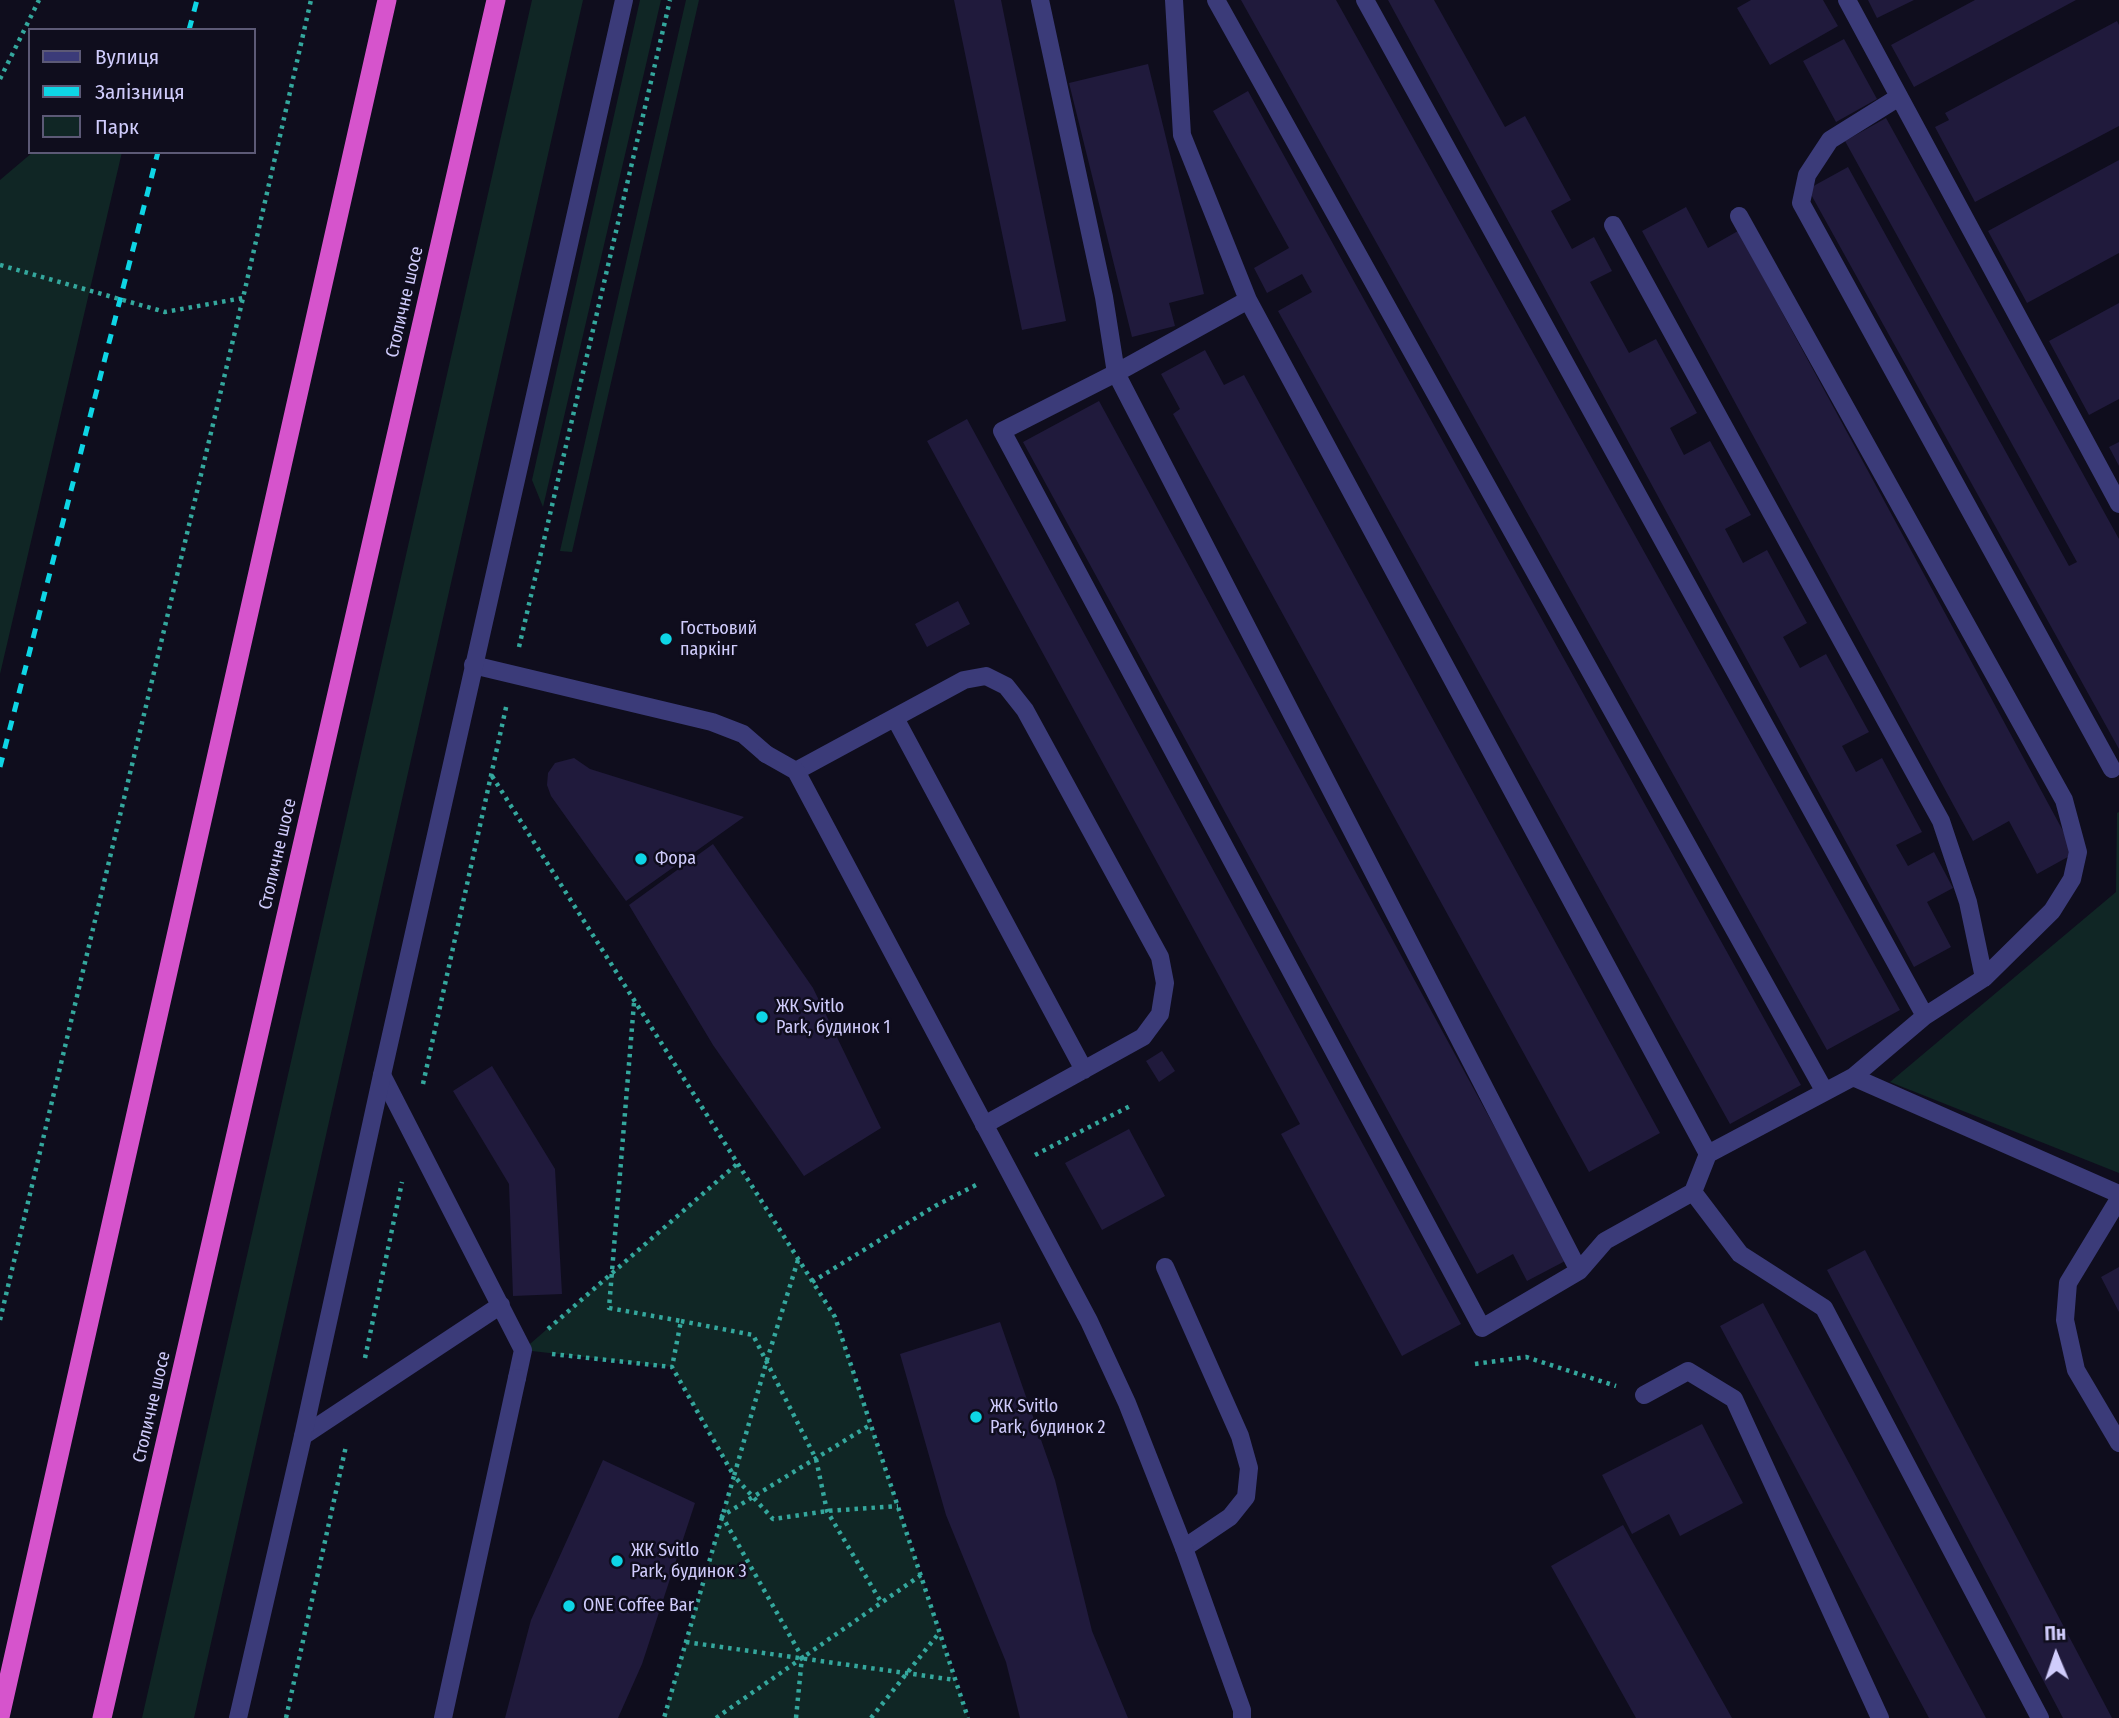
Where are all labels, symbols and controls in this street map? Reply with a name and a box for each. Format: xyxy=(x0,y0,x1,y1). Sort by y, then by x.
legend xyxy=(28,28,256,154)
text: Вулиця xyxy=(95,44,159,70)
text: Залізниця xyxy=(95,79,185,105)
text: Парк xyxy=(95,114,139,140)
street label: Столичне шосе xyxy=(382,244,428,360)
place label: Гостьовий паркінг xyxy=(680,618,757,660)
marker: Гостьовий паркінг xyxy=(658,631,674,647)
street label: Столичне шосе xyxy=(255,796,301,912)
place label: Фора xyxy=(655,848,696,870)
marker: Фора xyxy=(633,851,649,867)
place label: ЖК Svitlo Park, будинок 1 xyxy=(776,996,891,1038)
marker: ЖК Svitlo Park, будинок 1 xyxy=(754,1009,770,1025)
street label: Столичне шосе xyxy=(129,1349,175,1465)
place label: ЖК Svitlo Park, будинок 2 xyxy=(990,1396,1106,1438)
marker: ЖК Svitlo Park, будинок 2 xyxy=(968,1409,984,1425)
place label: ЖК Svitlo Park, будинок 3 xyxy=(631,1540,747,1582)
marker: ЖК Svitlo Park, будинок 3 xyxy=(609,1553,625,1569)
place label: ONE Coffee Bar xyxy=(583,1595,694,1617)
marker: ONE Coffee Bar xyxy=(561,1598,577,1614)
north arrow xyxy=(2021,1620,2091,1690)
text: Пн xyxy=(2044,1622,2066,1645)

